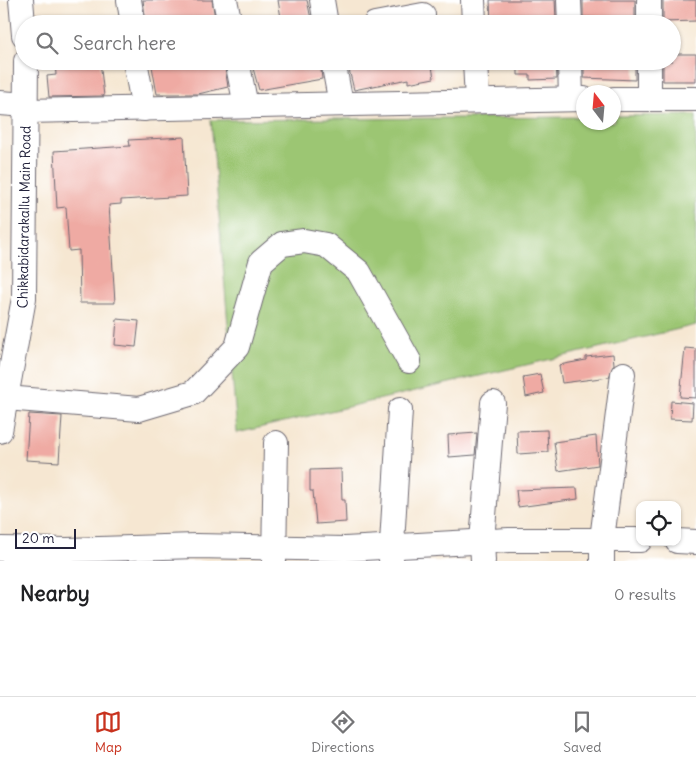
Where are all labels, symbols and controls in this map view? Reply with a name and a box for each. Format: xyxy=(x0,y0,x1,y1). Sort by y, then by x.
search box xyxy=(15,15,681,70)
icon: search xyxy=(33,29,61,57)
text: Search here xyxy=(73,31,176,55)
north arrow xyxy=(576,85,621,130)
street label: Chikkabidarakallu Main Road xyxy=(13,125,35,309)
map controls xyxy=(636,501,681,546)
button: locate xyxy=(636,501,681,546)
scale bar xyxy=(15,526,76,549)
text: 20 m xyxy=(22,529,55,547)
text: Nearby xyxy=(20,580,90,607)
text: 0 results xyxy=(614,584,676,604)
tab: Map xyxy=(94,708,122,756)
tab: Directions xyxy=(311,708,374,756)
tab: Saved xyxy=(563,708,602,756)

